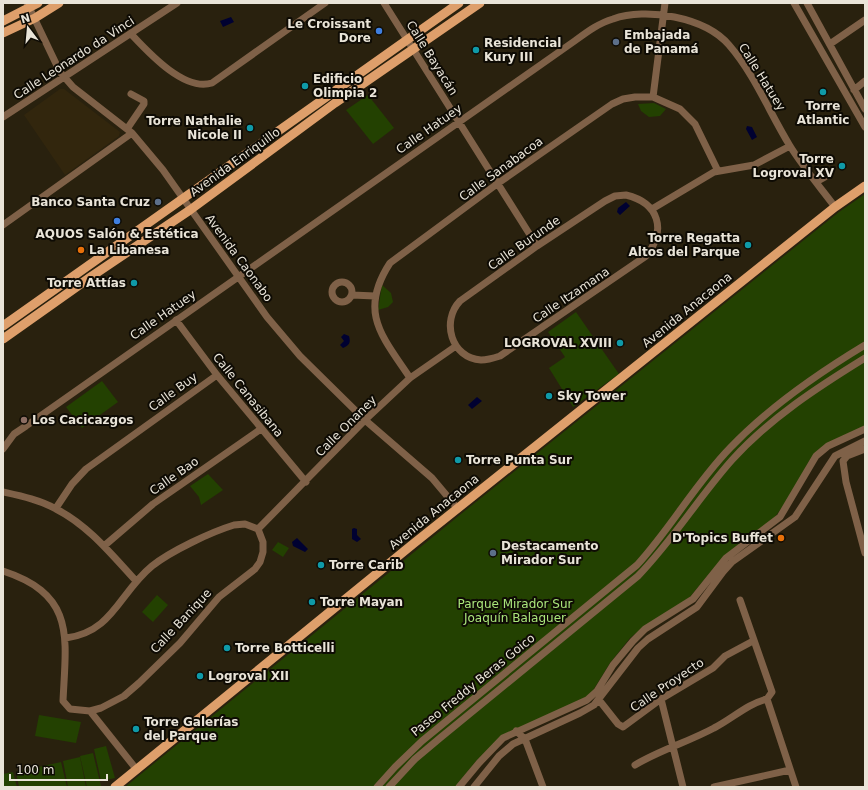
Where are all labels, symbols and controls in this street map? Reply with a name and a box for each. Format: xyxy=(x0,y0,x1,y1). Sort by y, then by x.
north arrow xyxy=(8,8,48,48)
text: N xyxy=(19,11,32,26)
street label: Calle Leonardo da Vinci xyxy=(11,14,137,102)
place label: Le Croissant Dore xyxy=(287,17,371,45)
street label: Calle Bayacán xyxy=(403,18,461,98)
marker: Le Croissant Dore xyxy=(374,26,384,36)
place label: Embajada de Panamá xyxy=(624,28,699,56)
place label: Residencial Kury III xyxy=(484,36,561,64)
marker: Embajada de Panamá xyxy=(611,37,621,47)
street label: Calle Hatuey xyxy=(736,41,788,113)
marker: Residencial Kury III xyxy=(471,45,481,55)
place label: Edificio Olimpia 2 xyxy=(313,72,377,100)
marker: Edificio Olimpia 2 xyxy=(300,81,310,91)
marker: Torre Atlantic xyxy=(818,87,828,97)
place label: Torre Atlantic xyxy=(797,99,849,127)
street label: Calle Hatuey xyxy=(394,101,464,157)
place label: Torre Nathalie Nicole II xyxy=(146,114,242,142)
marker: Torre Nathalie Nicole II xyxy=(245,123,255,133)
street label: Avenida Enriquillo xyxy=(187,125,283,199)
street label: Calle Sanabacoa xyxy=(457,134,545,204)
place label: Torre Logroval XV xyxy=(753,152,835,180)
marker: Torre Logroval XV xyxy=(837,161,847,171)
place label: Banco Santa Cruz xyxy=(31,195,150,209)
marker: Banco Santa Cruz xyxy=(153,197,163,207)
street label: Avenida Caonabo xyxy=(203,212,275,304)
street label: Calle Burunde xyxy=(485,213,563,273)
marker: AQUOS Salón & Estética xyxy=(112,216,122,226)
place label: AQUOS Salón & Estética xyxy=(36,227,199,241)
place label: Torre Regatta Altos del Parque xyxy=(629,231,740,259)
marker: Torre Regatta Altos del Parque xyxy=(743,240,753,250)
place label: La Libanesa xyxy=(89,243,169,257)
marker: La Libanesa xyxy=(76,245,86,255)
street label: Calle Itzamana xyxy=(530,264,612,326)
street label: Avenida Anacaona xyxy=(639,270,735,350)
place label: Torre Attías xyxy=(47,276,126,290)
marker: Torre Attías xyxy=(129,278,139,288)
street label: Calle Hatuey xyxy=(128,287,198,343)
place label: LOGROVAL XVIII xyxy=(504,336,612,350)
marker: LOGROVAL XVIII xyxy=(615,338,625,348)
street label: Calle Canasibana xyxy=(210,350,286,440)
street label: Calle Buy xyxy=(146,370,200,414)
place label: Sky Tower xyxy=(557,389,626,403)
marker: Sky Tower xyxy=(544,391,554,401)
street label: Calle Onaney xyxy=(313,393,379,459)
place label: Los Cacicazgos xyxy=(32,413,134,427)
marker: Los Cacicazgos xyxy=(19,415,29,425)
place label: Torre Punta Sur xyxy=(466,453,572,467)
street label: Calle Bao xyxy=(147,454,201,498)
marker: Torre Punta Sur xyxy=(453,455,463,465)
street label: Avenida Anacaona xyxy=(386,472,482,552)
place label: D'Topics Buffet xyxy=(672,531,773,545)
marker: D'Topics Buffet xyxy=(776,533,786,543)
place label: Destacamento Mirador Sur xyxy=(501,539,598,567)
marker: Destacamento Mirador Sur xyxy=(488,548,498,558)
place label: Torre Carib xyxy=(329,558,404,572)
marker: Torre Carib xyxy=(316,560,326,570)
street label: Calle Banique xyxy=(148,586,214,656)
place label: Torre Mayan xyxy=(320,595,403,609)
marker: Torre Mayan xyxy=(307,597,317,607)
park label: Parque Mirador Sur Joaquín Balaguer xyxy=(457,597,573,625)
street label: Paseo Freddy Beras Goico xyxy=(408,631,538,739)
place label: Torre Botticelli xyxy=(235,641,335,655)
marker: Torre Botticelli xyxy=(222,643,232,653)
street label: Calle Proyecto xyxy=(628,655,706,715)
place label: Logroval XII xyxy=(208,669,289,683)
marker: Logroval XII xyxy=(195,671,205,681)
place label: Torre Galerías del Parque xyxy=(144,715,238,743)
marker: Torre Galerías del Parque xyxy=(131,724,141,734)
scale bar xyxy=(10,756,107,782)
text: 100 m xyxy=(16,763,54,777)

